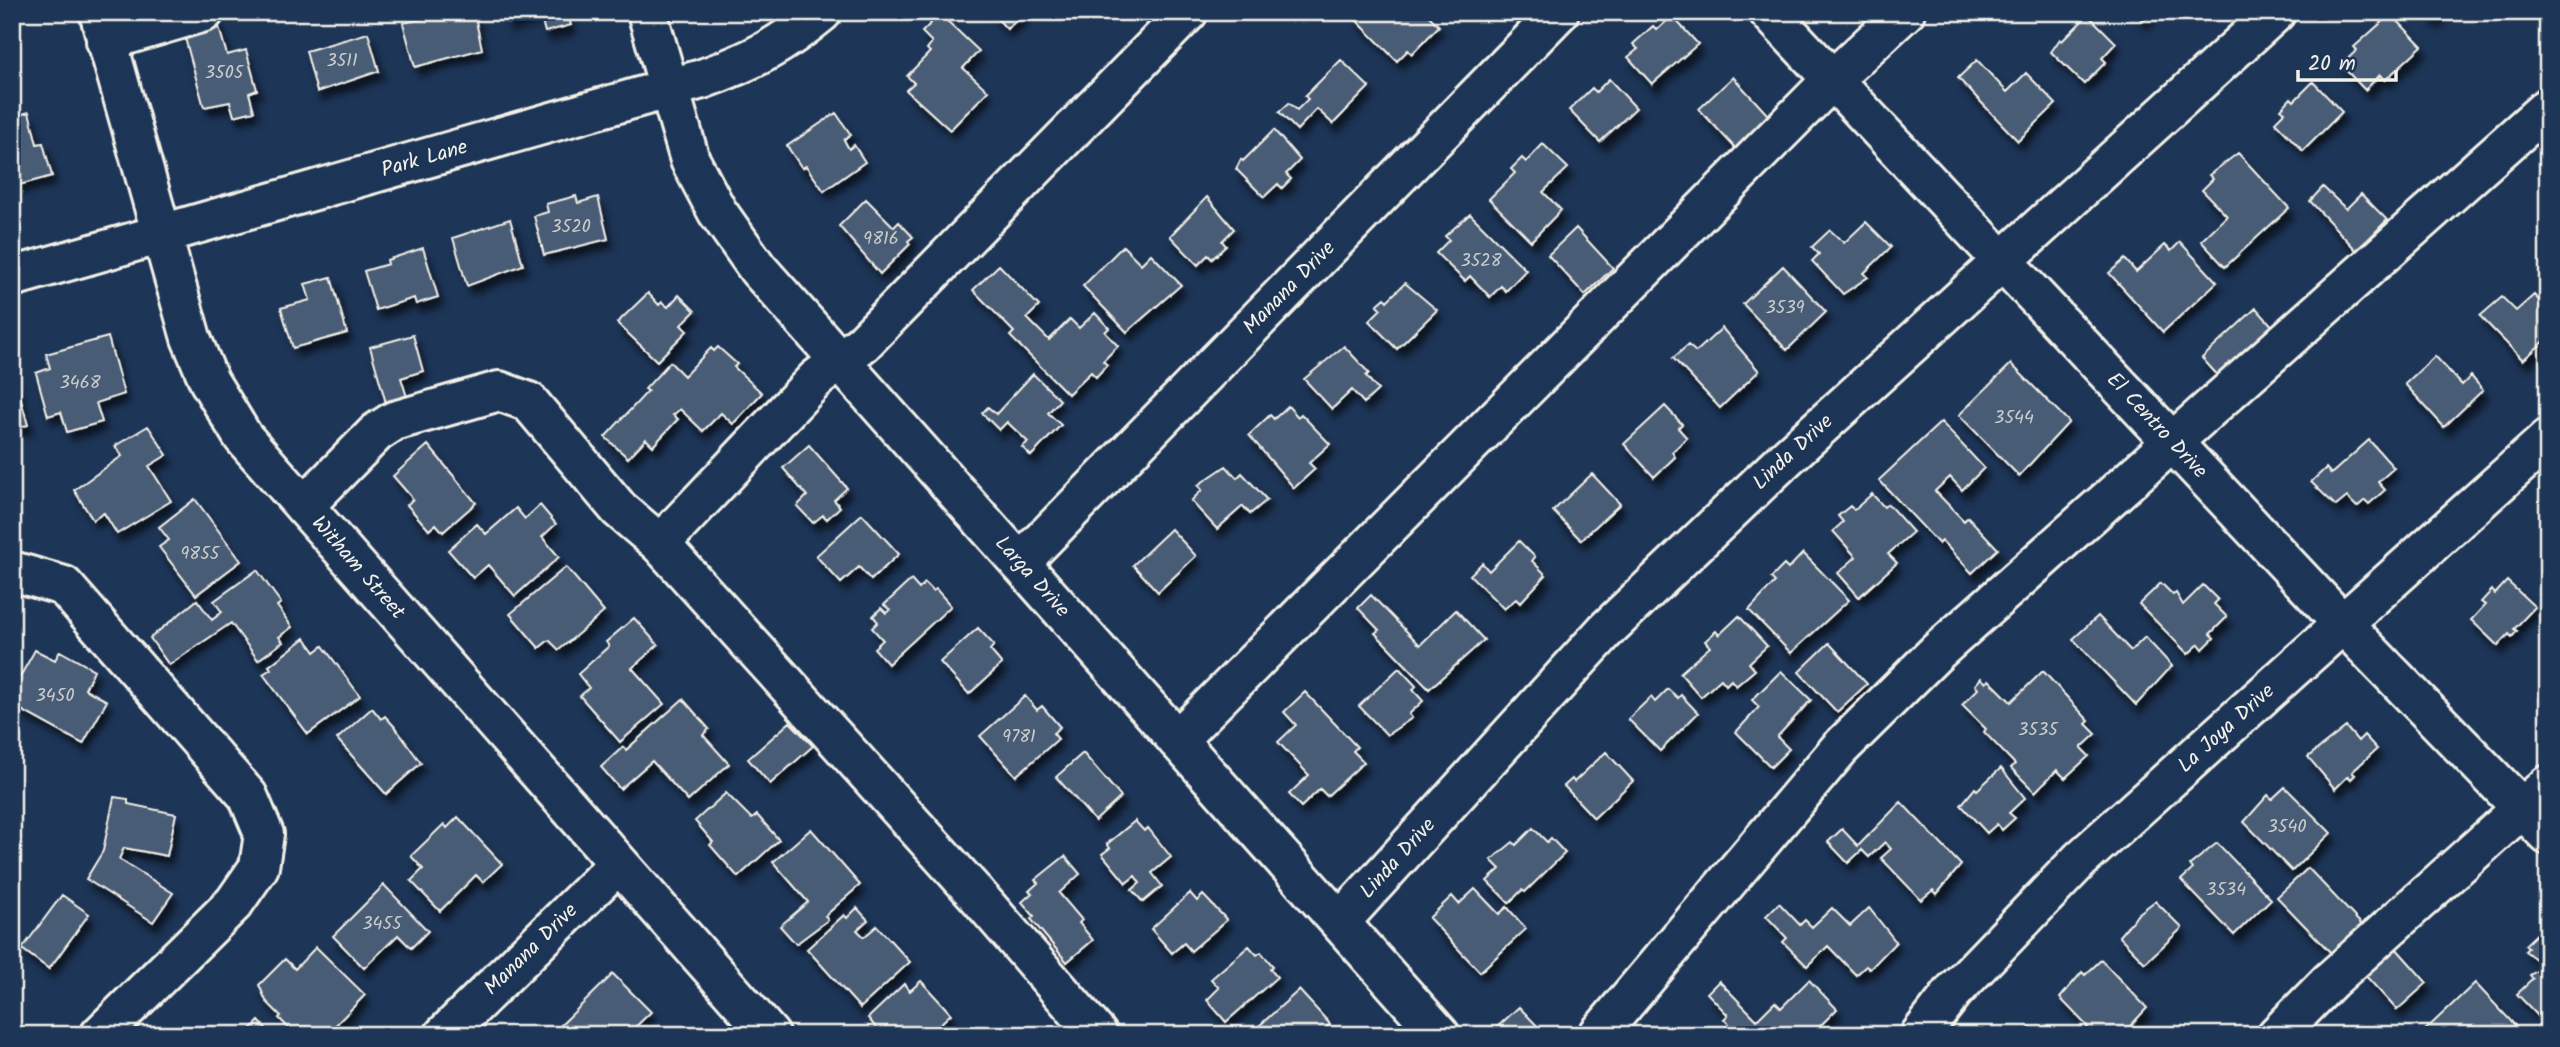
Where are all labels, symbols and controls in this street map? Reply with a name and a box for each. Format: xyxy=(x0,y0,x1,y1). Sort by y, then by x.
scale bar xyxy=(2298,38,2396,82)
house number: 3511 xyxy=(326,47,358,76)
text: 20 m xyxy=(2308,48,2356,81)
house number: 3505 xyxy=(205,59,245,88)
street label: Park Lane xyxy=(377,130,472,187)
house number: 3520 xyxy=(551,213,591,242)
house number: 9816 xyxy=(863,225,899,254)
street label: Manana Drive xyxy=(1235,233,1344,343)
house number: 3528 xyxy=(1460,247,1502,276)
house number: 3539 xyxy=(1765,294,1805,323)
street label: El Centro Drive xyxy=(2098,365,2216,487)
house number: 3468 xyxy=(59,369,101,398)
house number: 3544 xyxy=(1994,404,2034,433)
street label: Linda Drive xyxy=(1745,406,1841,498)
street label: Witham Street xyxy=(303,508,414,628)
street label: Larga Drive xyxy=(986,528,1078,626)
house number: 9855 xyxy=(181,540,221,569)
street label: La Joya Drive xyxy=(2170,675,2283,781)
house number: 3450 xyxy=(36,682,74,711)
house number: 3535 xyxy=(2018,716,2059,745)
house number: 9781 xyxy=(1002,723,1036,752)
street label: Linda Drive xyxy=(1352,810,1444,907)
house number: 3540 xyxy=(2268,813,2306,842)
house number: 3534 xyxy=(2206,876,2246,905)
street label: Manana Drive xyxy=(476,895,586,1004)
house number: 3455 xyxy=(362,910,403,939)

